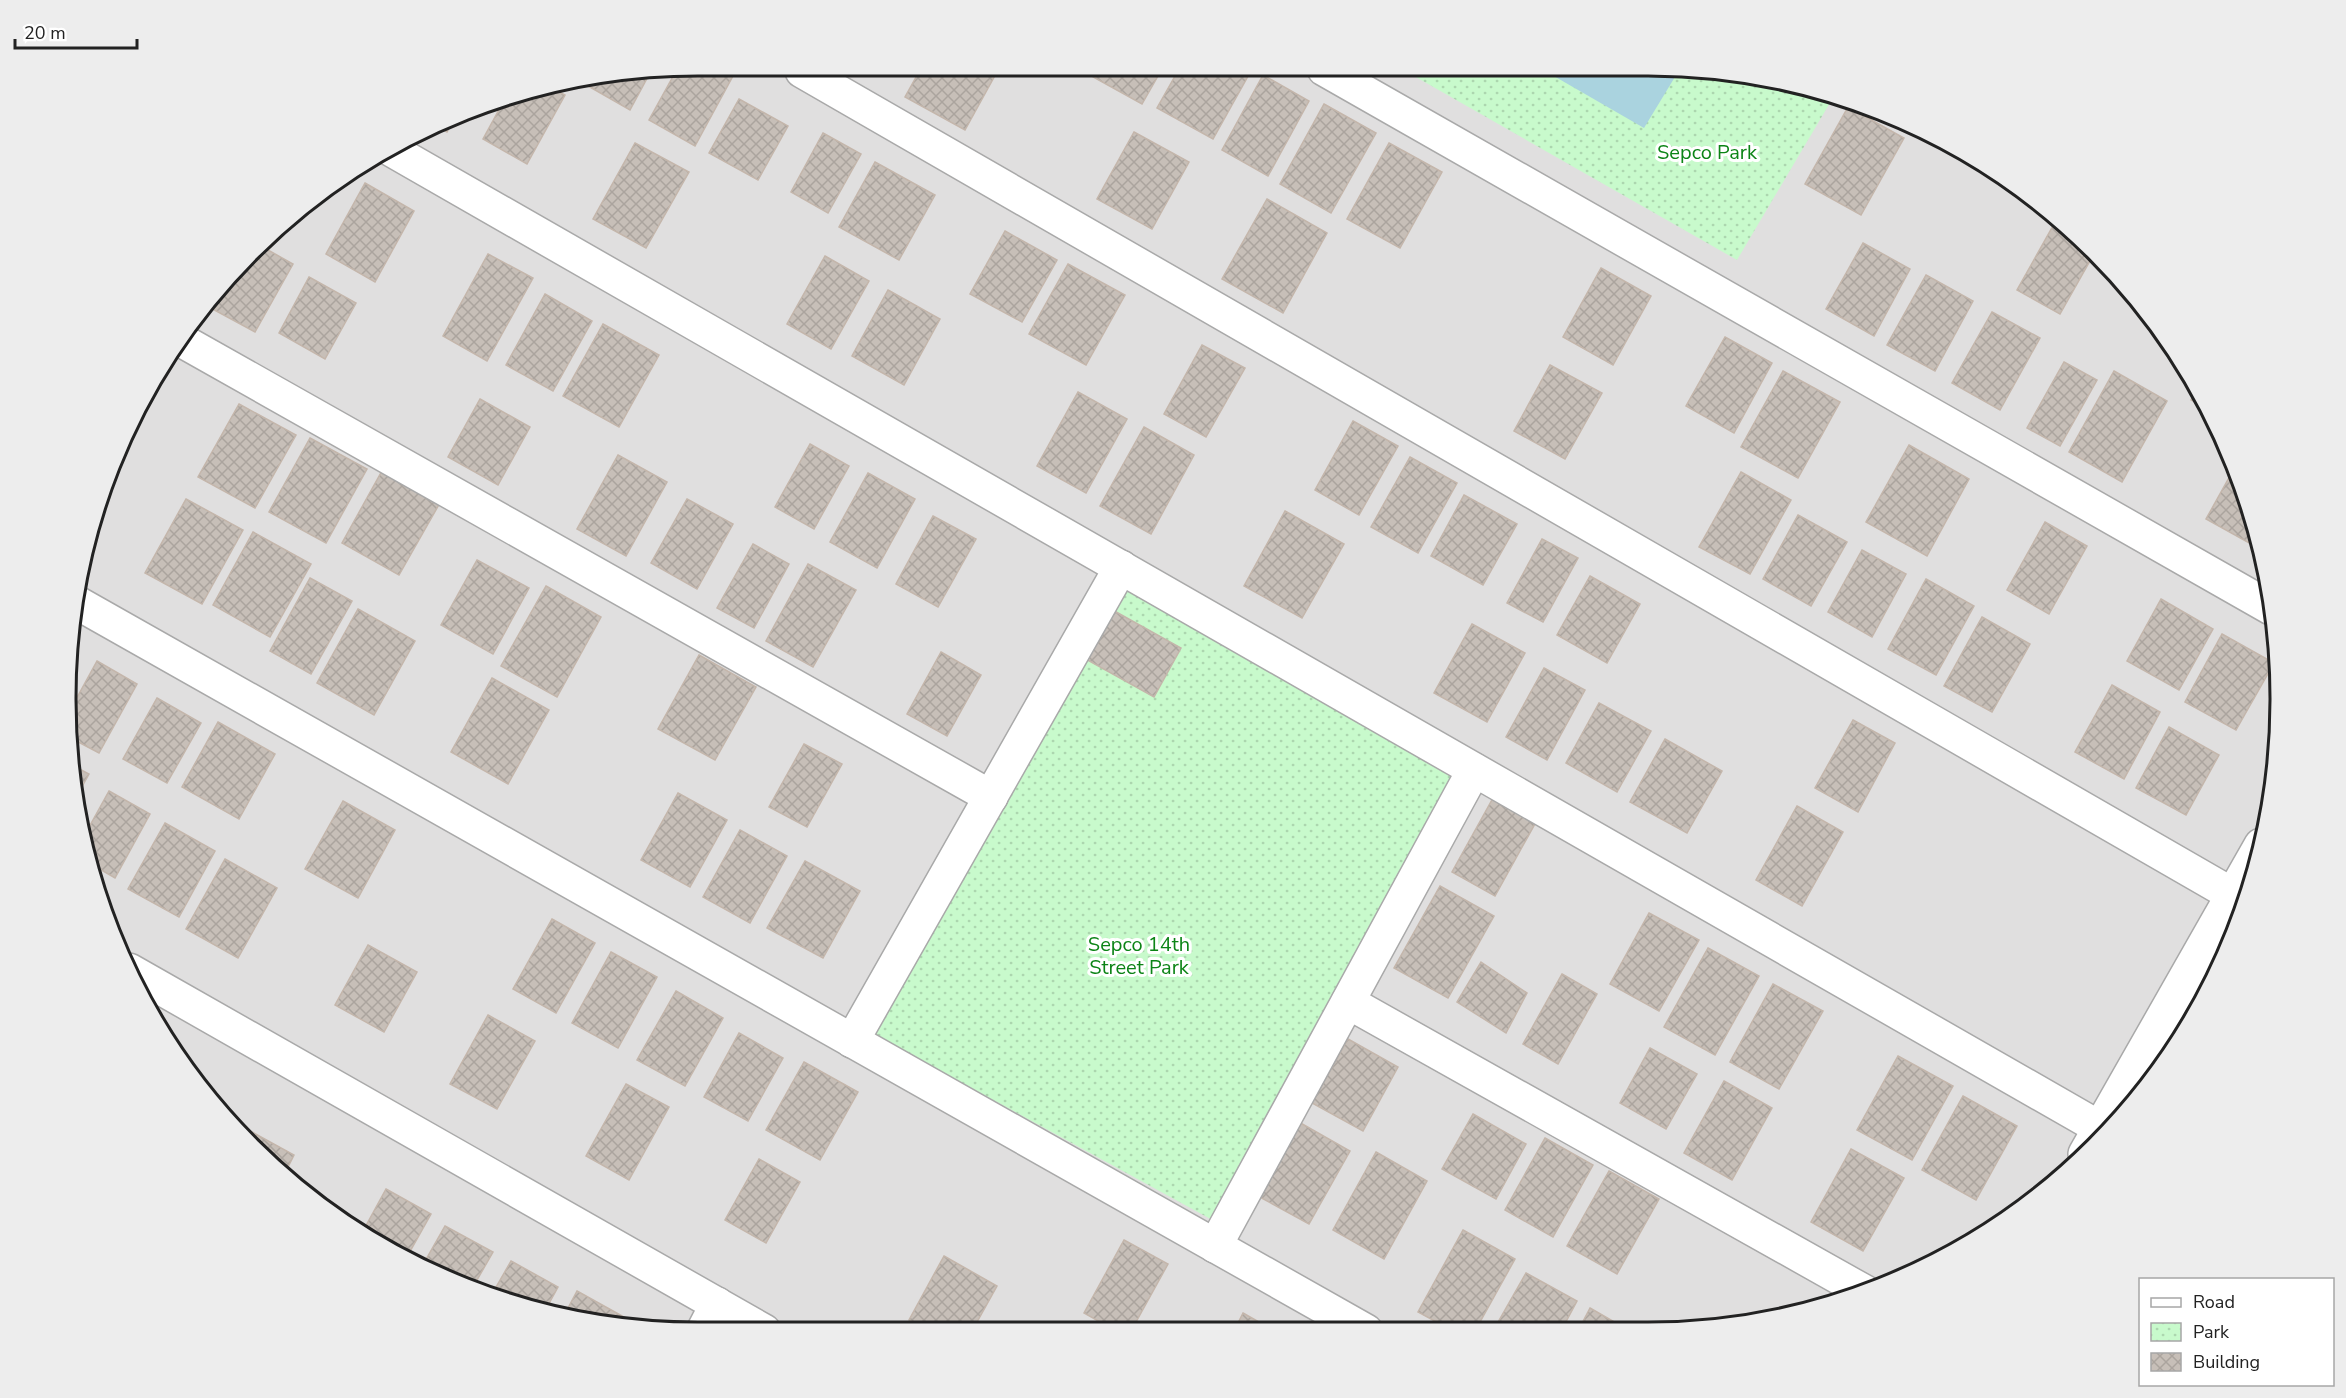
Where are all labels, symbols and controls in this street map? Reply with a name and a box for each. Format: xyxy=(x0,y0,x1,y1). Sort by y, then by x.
scale bar xyxy=(15,12,136,50)
text: 20 m xyxy=(24,21,66,45)
park label: Sepco Park xyxy=(1657,139,1758,166)
park label: Sepco 14th Street Park xyxy=(1088,931,1190,981)
legend xyxy=(2139,1278,2334,1386)
text: Road xyxy=(2193,1290,2235,1314)
text: Park xyxy=(2193,1320,2230,1344)
text: Building xyxy=(2193,1350,2260,1374)

